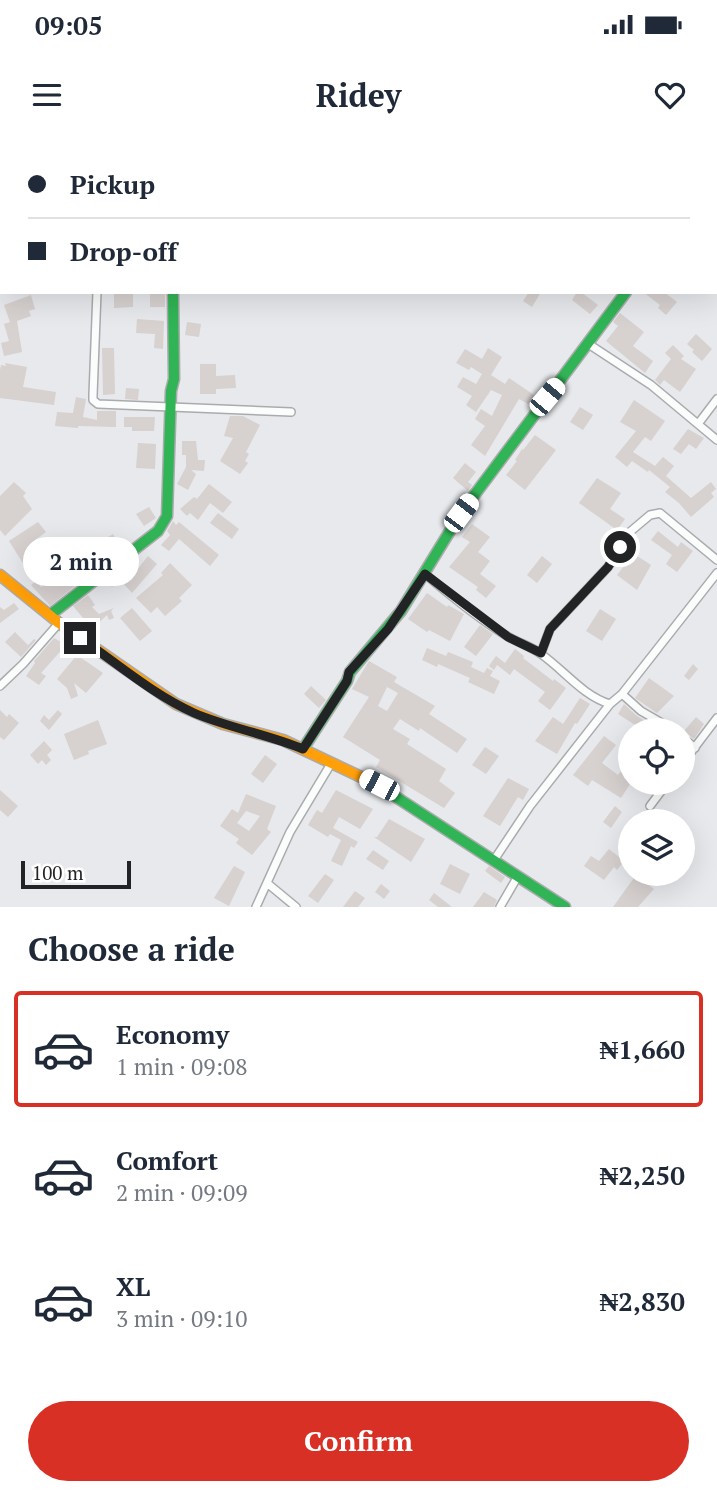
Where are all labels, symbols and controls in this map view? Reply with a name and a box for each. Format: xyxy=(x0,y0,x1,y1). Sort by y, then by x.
text: 09:05 xyxy=(35,8,103,42)
text: Ridey xyxy=(316,74,401,116)
icon: menu xyxy=(28,76,66,114)
icon: heart xyxy=(651,76,689,114)
text: Pickup xyxy=(70,167,155,201)
text: Drop-off xyxy=(70,234,177,268)
car xyxy=(526,374,569,420)
car xyxy=(440,490,483,536)
route start xyxy=(604,531,636,563)
callout: 2 min xyxy=(22,536,138,586)
text: 2 min xyxy=(50,546,112,577)
route end xyxy=(64,622,96,654)
map controls xyxy=(618,718,695,886)
button: locate xyxy=(618,718,695,795)
car xyxy=(356,766,403,804)
button: layers xyxy=(618,809,695,886)
scale bar xyxy=(21,858,131,890)
text: 100 m xyxy=(32,860,83,885)
text: Choose a ride xyxy=(28,928,235,970)
text: Economy xyxy=(116,1017,229,1051)
icon: car xyxy=(32,1018,95,1081)
text: ₦1,660 xyxy=(600,1032,685,1066)
text: 1 min · 09:08 xyxy=(116,1051,248,1082)
text: Comfort xyxy=(116,1143,218,1177)
icon: car xyxy=(32,1144,95,1207)
text: ₦2,250 xyxy=(600,1158,685,1192)
text: 2 min · 09:09 xyxy=(116,1177,248,1208)
text: XL xyxy=(116,1269,150,1303)
icon: car xyxy=(32,1270,95,1333)
text: ₦2,830 xyxy=(600,1284,685,1318)
text: 3 min · 09:10 xyxy=(116,1303,248,1334)
button: Confirm xyxy=(28,1401,689,1481)

